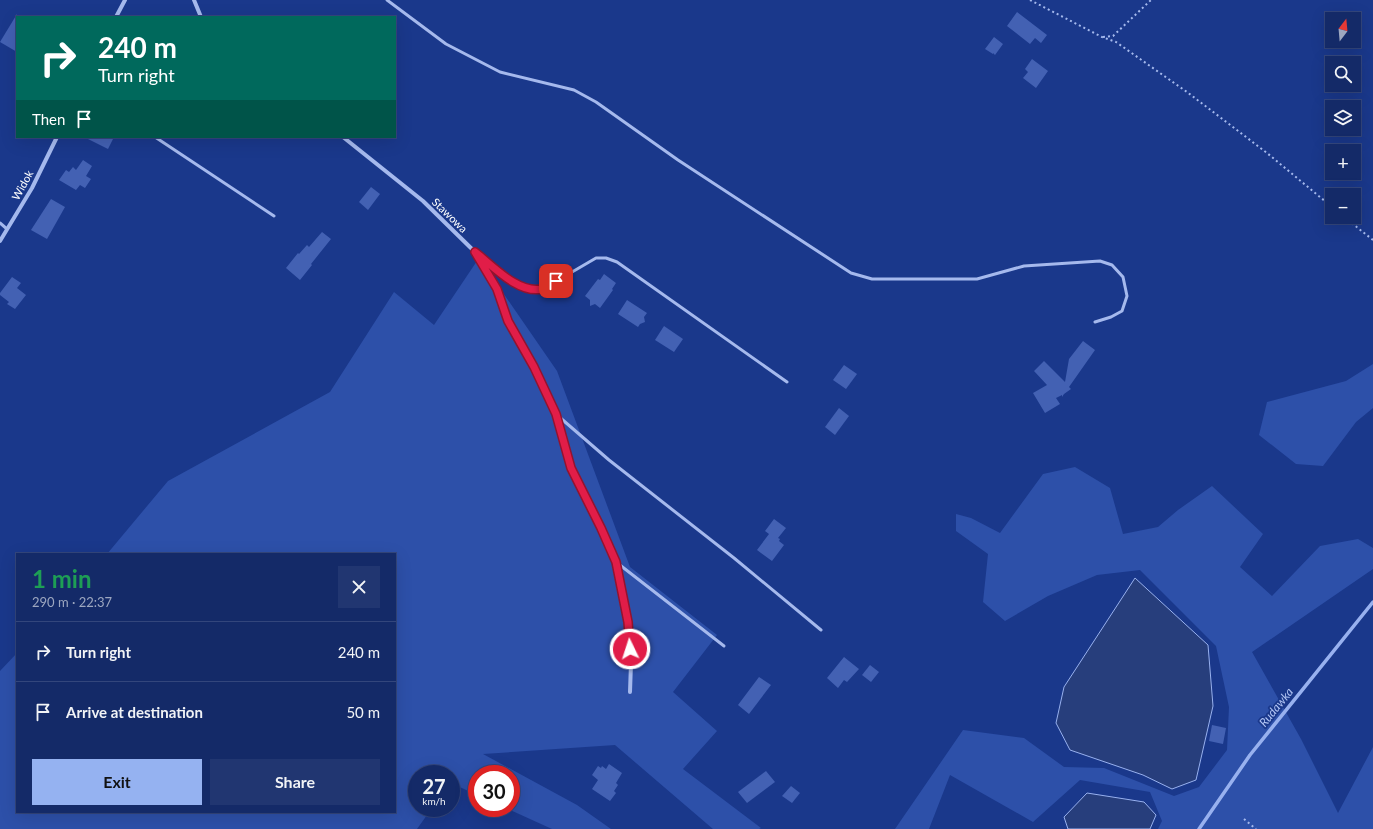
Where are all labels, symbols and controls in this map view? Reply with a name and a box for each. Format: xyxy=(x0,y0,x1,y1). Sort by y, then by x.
north arrow xyxy=(1325,12,1361,48)
map controls xyxy=(1325,12,1361,224)
text: 240 m xyxy=(98,30,177,64)
icon: right xyxy=(32,32,84,84)
button: search xyxy=(1325,56,1361,92)
text: Turn right xyxy=(98,64,175,86)
button: layers xyxy=(1325,100,1361,136)
icon: arrive xyxy=(73,108,95,130)
text: Then xyxy=(32,110,65,128)
button: + xyxy=(1325,144,1361,180)
street label: Widok xyxy=(9,168,36,202)
button: − xyxy=(1325,188,1361,224)
street label: Stawowa xyxy=(430,195,470,235)
pin xyxy=(539,264,573,298)
icon: arrive xyxy=(545,270,567,292)
text: 1 min xyxy=(32,564,92,593)
button: close xyxy=(338,566,380,608)
text: 290 m · 22:37 xyxy=(32,594,112,610)
position arrow xyxy=(609,628,651,670)
icon: right xyxy=(32,641,54,663)
text: Turn right xyxy=(66,643,131,661)
text: 240 m xyxy=(338,643,380,661)
water label: Rudawka xyxy=(1256,684,1296,730)
icon: arrive xyxy=(32,701,54,723)
text: Arrive at destination xyxy=(66,703,203,721)
text: 50 m xyxy=(346,703,380,721)
button: Exit xyxy=(32,759,202,805)
button: Share xyxy=(210,759,380,805)
speed limit sign: 30 xyxy=(468,765,520,817)
text: 27 xyxy=(422,774,446,798)
text: km/h xyxy=(422,795,446,807)

